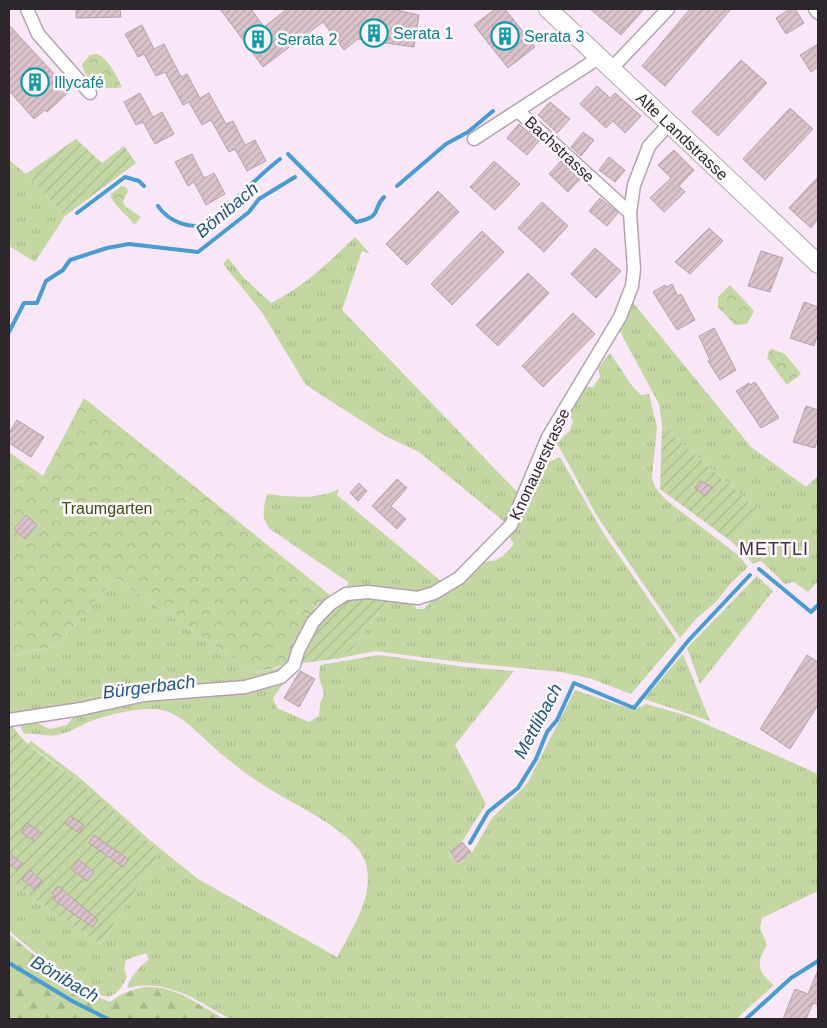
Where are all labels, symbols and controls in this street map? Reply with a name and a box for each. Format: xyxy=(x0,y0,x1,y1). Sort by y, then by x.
building icon: Serata 1 xyxy=(359,18,389,48)
building icon: Serata 3 xyxy=(490,21,520,51)
building icon: Serata 2 xyxy=(243,24,273,54)
place label: Serata 1 xyxy=(393,25,454,42)
place label: Serata 3 xyxy=(524,28,585,45)
place label: Serata 2 xyxy=(277,31,338,48)
building icon: Illycafé xyxy=(20,67,50,97)
place label: Illycafé xyxy=(54,74,104,91)
street label: Alte Landstrasse xyxy=(633,89,731,184)
street label: Bachstrasse xyxy=(522,113,598,186)
water label: Bönibach xyxy=(192,178,262,242)
street label: Knonauerstrasse xyxy=(506,406,573,523)
park label: Traumgarten xyxy=(62,500,153,517)
district label: METTLI xyxy=(739,539,809,559)
water label: Bürgerbach xyxy=(102,671,196,703)
water label: Mettlibach xyxy=(510,680,566,762)
water label: Bönibach xyxy=(27,952,103,1006)

